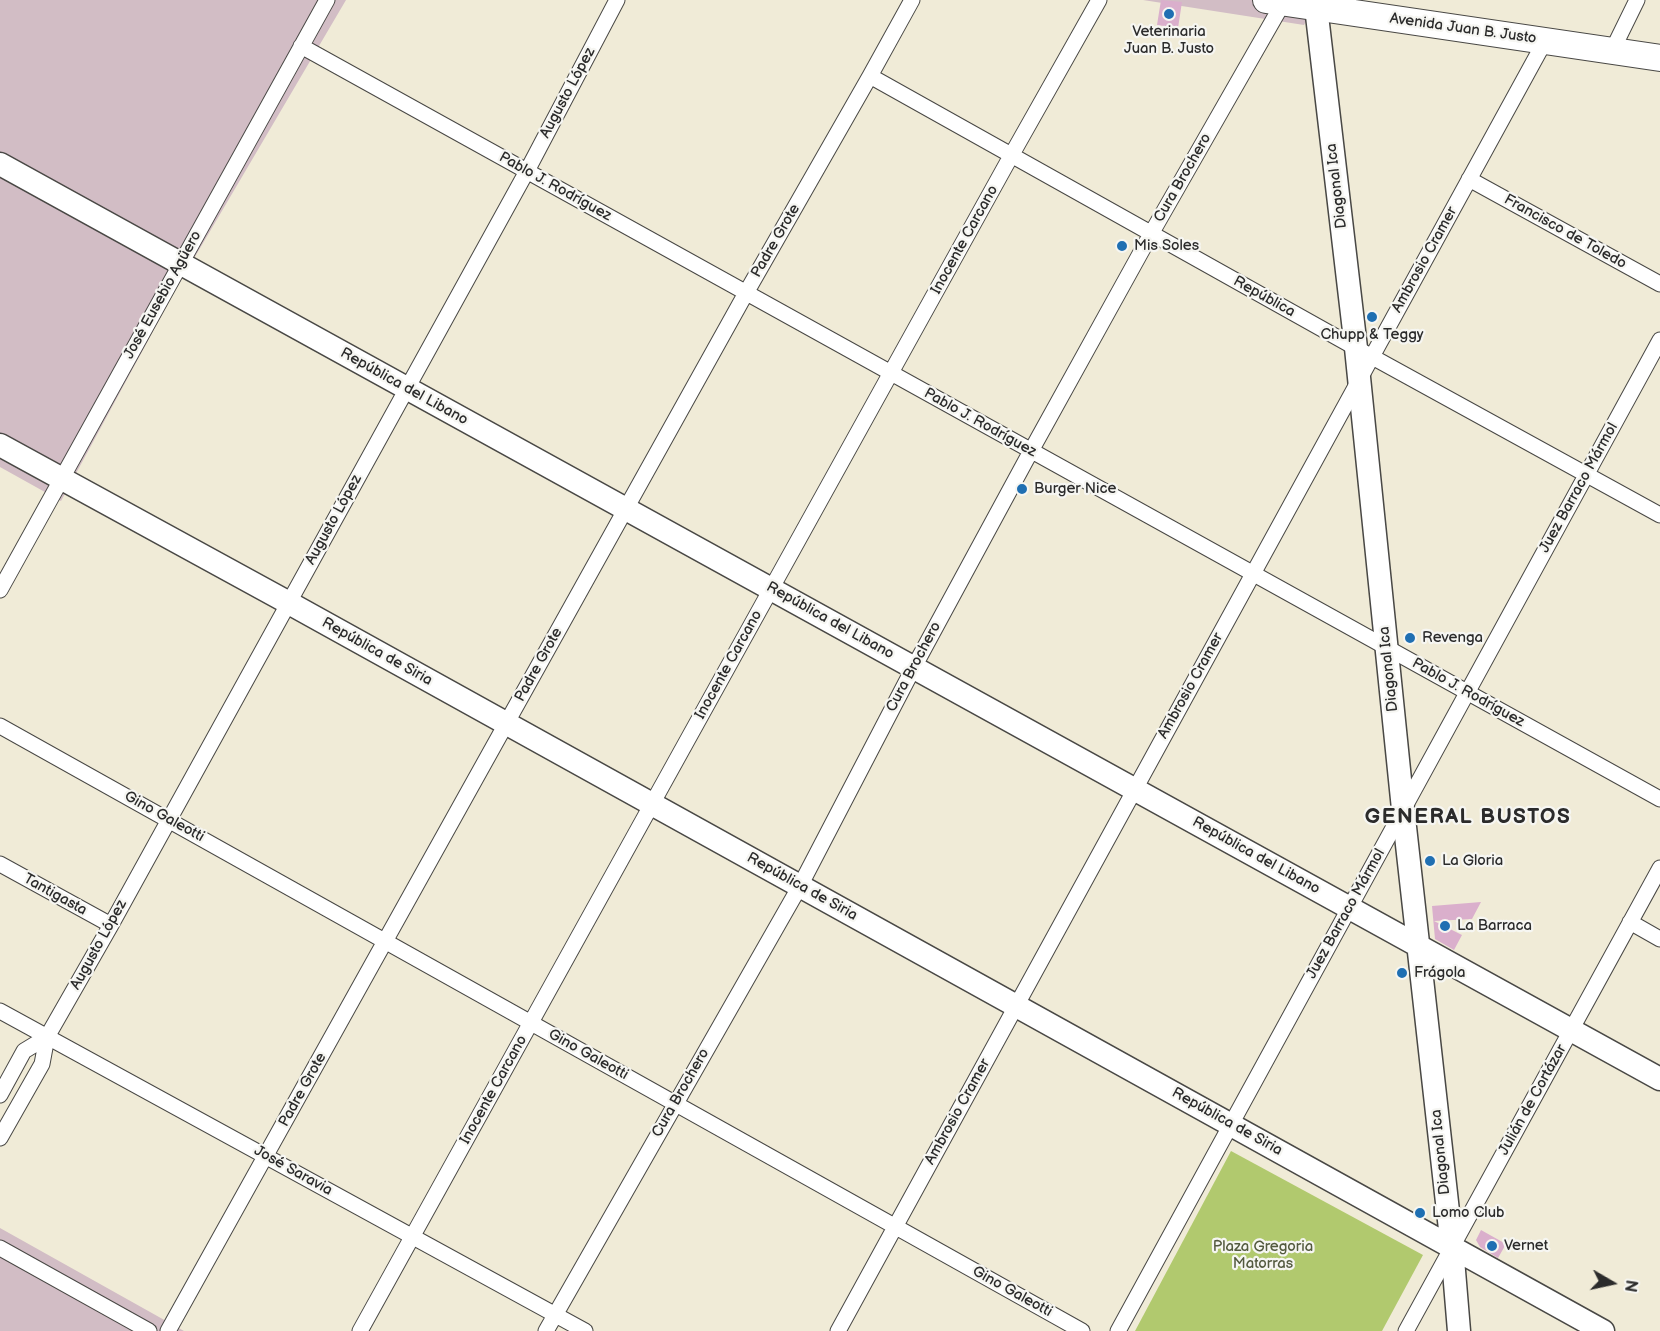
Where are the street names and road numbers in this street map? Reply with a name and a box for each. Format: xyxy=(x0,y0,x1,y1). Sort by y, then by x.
street label: Avenida Juan B. Justo xyxy=(1388,10,1538,48)
street label: Augusto López xyxy=(537,45,599,141)
street label: Cura Brochero xyxy=(1150,130,1216,226)
street label: Diagonal Ica xyxy=(1323,142,1351,230)
street label: Pablo J. Rodríguez xyxy=(496,149,614,225)
street label: Inocente Carcano xyxy=(928,182,1002,298)
street label: Francisco de Toledo xyxy=(1501,191,1629,273)
street label: Padre Grote xyxy=(748,201,804,281)
street label: Ambrosio Cramer xyxy=(1388,204,1462,316)
street label: José Eusebio Agüero xyxy=(120,228,206,362)
street label: República xyxy=(1230,273,1298,321)
street label: República del Libano xyxy=(337,344,471,430)
street label: Pablo J. Rodríguez xyxy=(921,385,1039,461)
street label: Juez Barraco Mármol xyxy=(1536,420,1622,556)
street label: Augusto López xyxy=(302,472,366,568)
street label: República del Libano xyxy=(763,578,897,664)
street label: Inocente Carcano xyxy=(692,607,766,723)
street label: República de Siria xyxy=(319,614,435,690)
street label: Cura Brochero xyxy=(883,619,945,715)
street label: Padre Grote xyxy=(511,625,567,705)
street label: Diagonal Ica xyxy=(1376,625,1402,713)
street label: Ambrosio Cramer xyxy=(1154,630,1228,742)
street label: Pablo J. Rodríguez xyxy=(1409,655,1527,731)
street label: Gino Galeotti xyxy=(121,788,207,846)
street label: República del Libano xyxy=(1189,813,1323,899)
street label: Juez Barraco Mármol xyxy=(1303,846,1389,982)
street label: República de Siria xyxy=(744,849,860,925)
street label: Tantigasta xyxy=(20,870,90,920)
street label: Augusto López xyxy=(67,897,131,993)
street label: Gino Galeotti xyxy=(545,1026,631,1084)
street label: Inocente Carcano xyxy=(457,1032,531,1148)
street label: Julián de Cortázar xyxy=(1495,1041,1571,1159)
street label: Cura Brochero xyxy=(648,1045,714,1141)
street label: Padre Grote xyxy=(275,1050,331,1130)
street label: Ambrosio Cramer xyxy=(921,1056,995,1168)
street label: República de Siria xyxy=(1169,1084,1285,1160)
street label: Diagonal Ica xyxy=(1428,1108,1454,1196)
street label: José Saravia xyxy=(251,1142,335,1200)
street label: Gino Galeotti xyxy=(969,1263,1055,1321)

